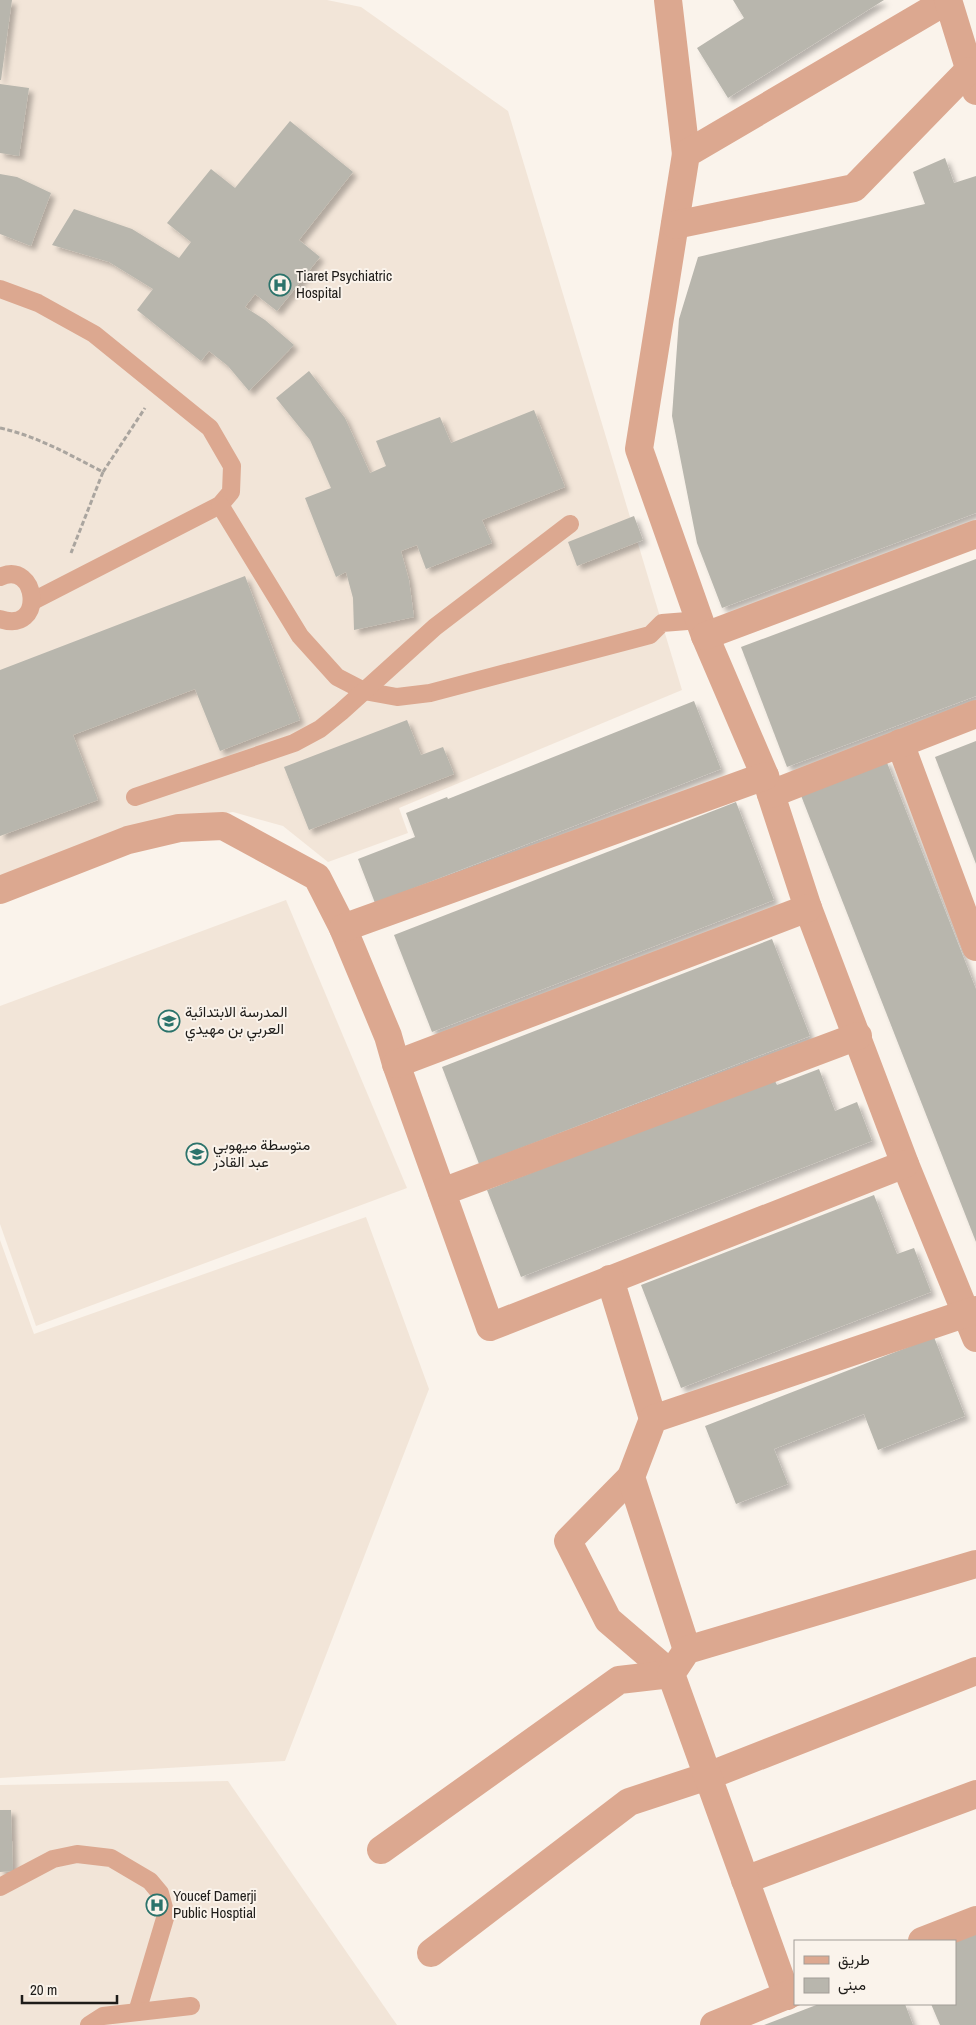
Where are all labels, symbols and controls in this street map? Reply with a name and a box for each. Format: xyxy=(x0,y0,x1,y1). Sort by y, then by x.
place label: Tiaret Psychiatric Hospital xyxy=(296,265,392,303)
hospital icon: Tiaret Psychiatric Hospital xyxy=(268,273,292,297)
place label: المدرسة الابتدائية العربي بن مهيدي xyxy=(185,1001,287,1042)
school or university icon: المدرسة الابتدائية العربي بن مهيدي xyxy=(157,1009,181,1033)
place label: متوسطة ميهوبي عبد القادر xyxy=(212,1134,310,1172)
school or university icon: متوسطة ميهوبي عبد القادر xyxy=(185,1142,209,1166)
place label: Youcef Damerji Public Hosptial xyxy=(173,1885,257,1923)
hospital icon: Youcef Damerji Public Hosptial xyxy=(145,1893,169,1917)
legend xyxy=(794,1940,956,2005)
text: طريق xyxy=(838,1949,870,1970)
scale bar xyxy=(22,1972,118,2004)
text: مبنى xyxy=(838,1974,866,1995)
text: 20 m xyxy=(30,1979,57,2000)

